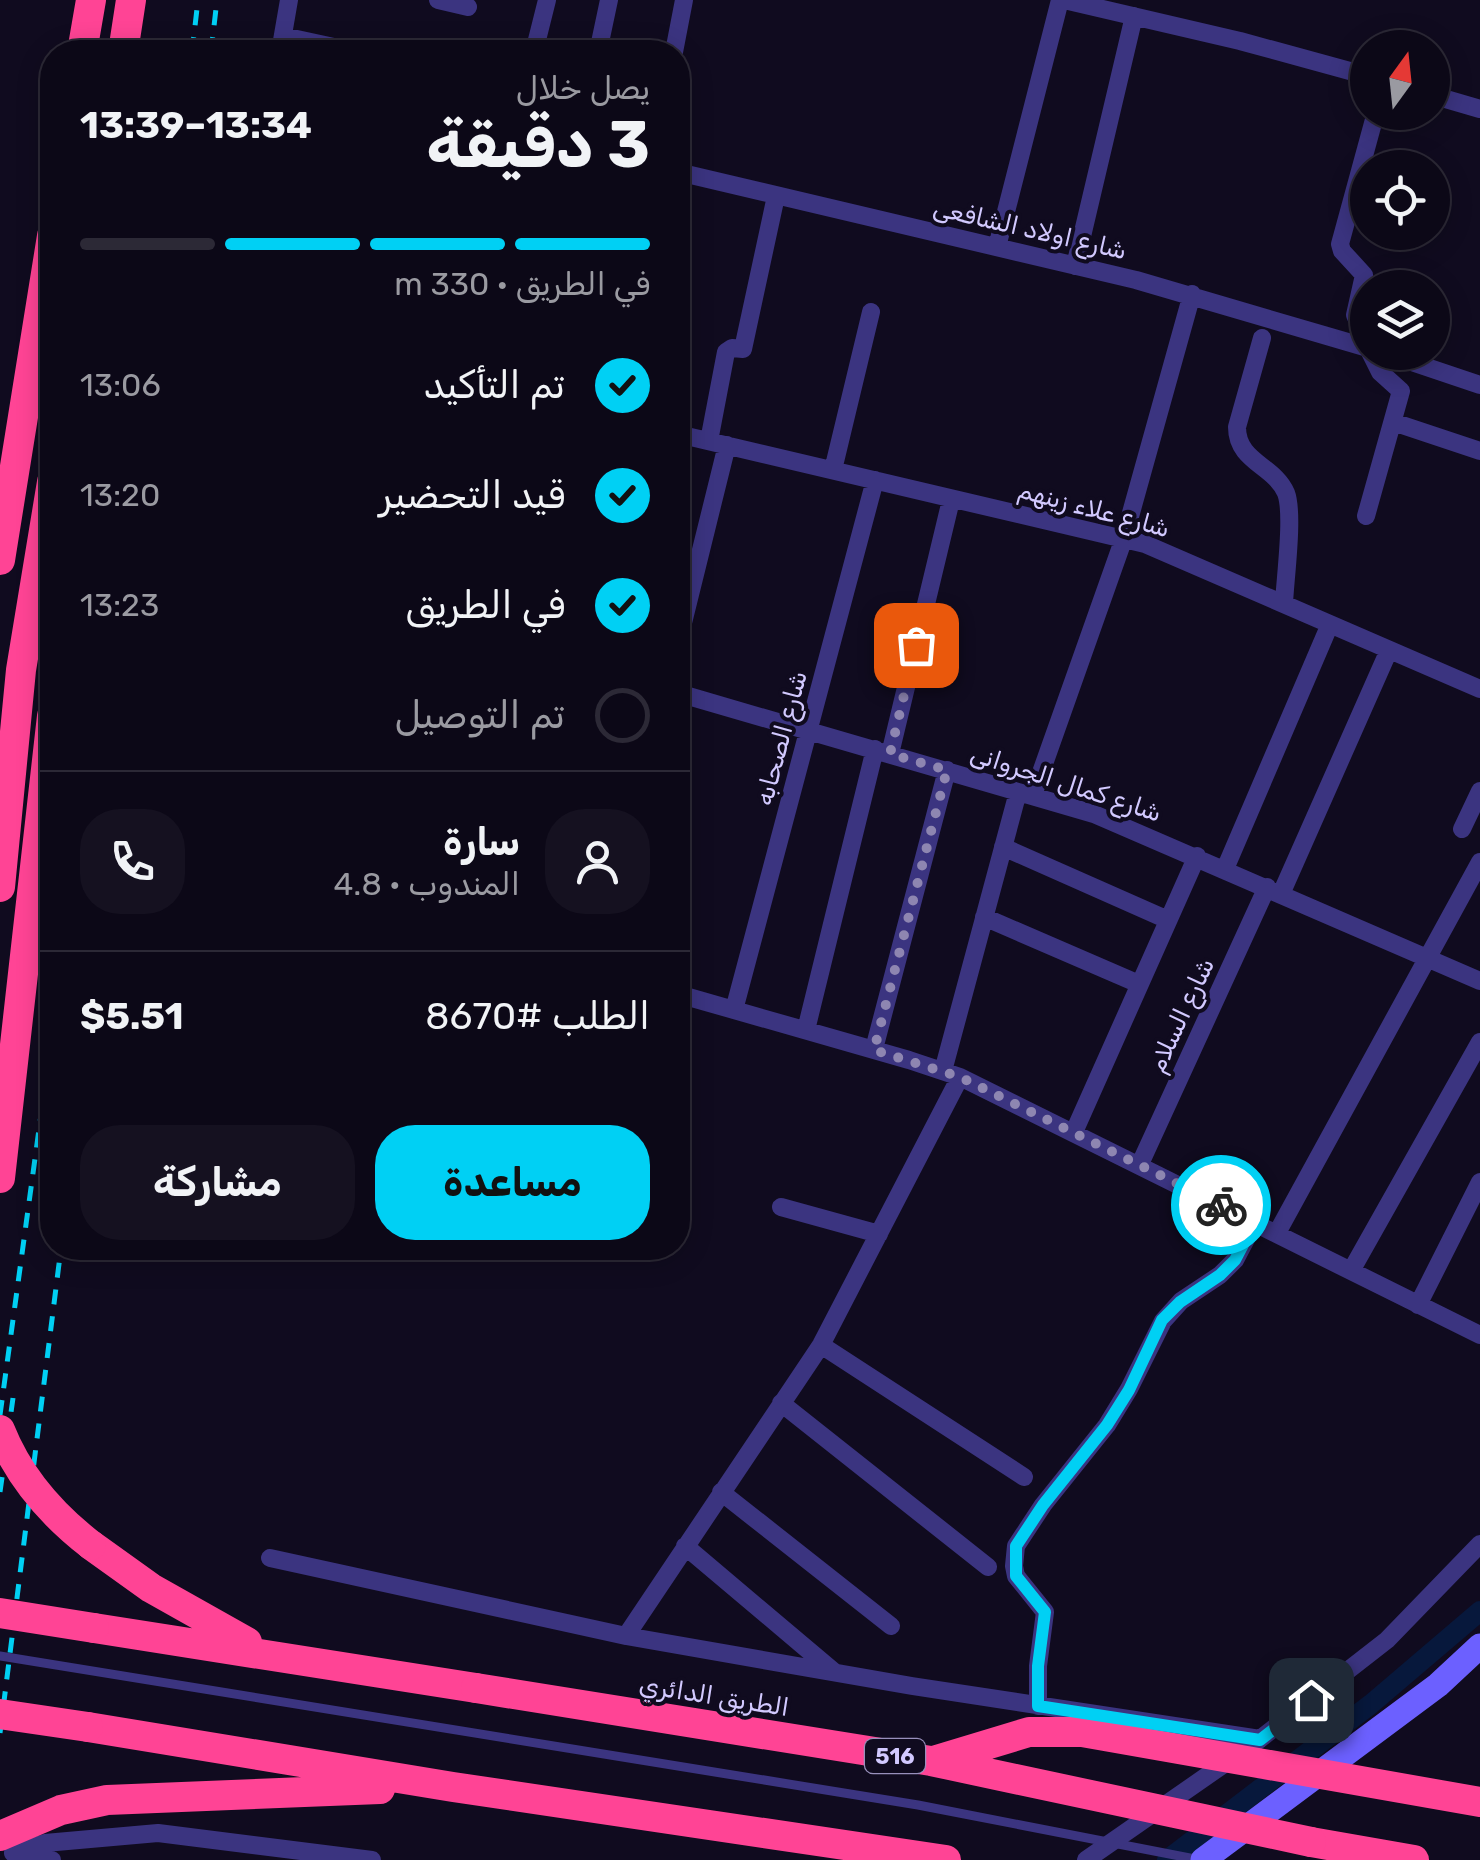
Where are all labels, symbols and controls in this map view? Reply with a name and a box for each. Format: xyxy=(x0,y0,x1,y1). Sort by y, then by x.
north arrow xyxy=(1350,30,1450,130)
map controls xyxy=(1350,30,1450,370)
text: يصل خلال xyxy=(516,69,650,107)
text: 13:34–13:39 xyxy=(80,102,312,148)
text: 3 دقيقة xyxy=(426,106,650,183)
button: locate xyxy=(1350,150,1450,250)
street label: شارع اولاد الشافعى xyxy=(930,193,1130,268)
text: في الطريق · 330 m xyxy=(394,265,650,303)
button: layers xyxy=(1350,270,1450,370)
icon: check xyxy=(595,358,650,413)
text: تم التأكيد xyxy=(423,362,565,408)
text: 13:06 xyxy=(80,366,161,404)
icon: check xyxy=(595,468,650,523)
text: قيد التحضير xyxy=(379,472,565,518)
street label: شارع علاء زينهم xyxy=(1014,475,1173,546)
text: 13:20 xyxy=(80,476,160,514)
icon: check xyxy=(595,578,650,633)
text: في الطريق xyxy=(405,582,565,628)
text: 13:23 xyxy=(80,586,159,624)
pin xyxy=(874,603,959,688)
icon: bag xyxy=(889,618,944,673)
street label: شارع الصحابه xyxy=(749,667,816,809)
text: تم التوصيل xyxy=(395,692,565,738)
street label: شارع كمال الجروانى xyxy=(966,738,1165,830)
button: phone xyxy=(80,809,185,914)
button: person xyxy=(545,809,650,914)
text: سارة xyxy=(443,819,520,865)
text: المندوب · 4.8 xyxy=(333,865,520,903)
street label: شارع السلام xyxy=(1142,953,1223,1078)
text: $5.51 xyxy=(80,993,184,1039)
text: الطلب #8670 xyxy=(425,993,650,1039)
button: مشاركة xyxy=(80,1125,355,1240)
button: مساعدة xyxy=(375,1125,650,1240)
courier xyxy=(1171,1155,1271,1255)
icon: bike xyxy=(1194,1178,1249,1233)
pin xyxy=(1269,1658,1354,1743)
street label: الطريق الدائري xyxy=(637,1670,791,1725)
icon: home xyxy=(1284,1673,1339,1728)
road number: 516 xyxy=(865,1739,925,1773)

